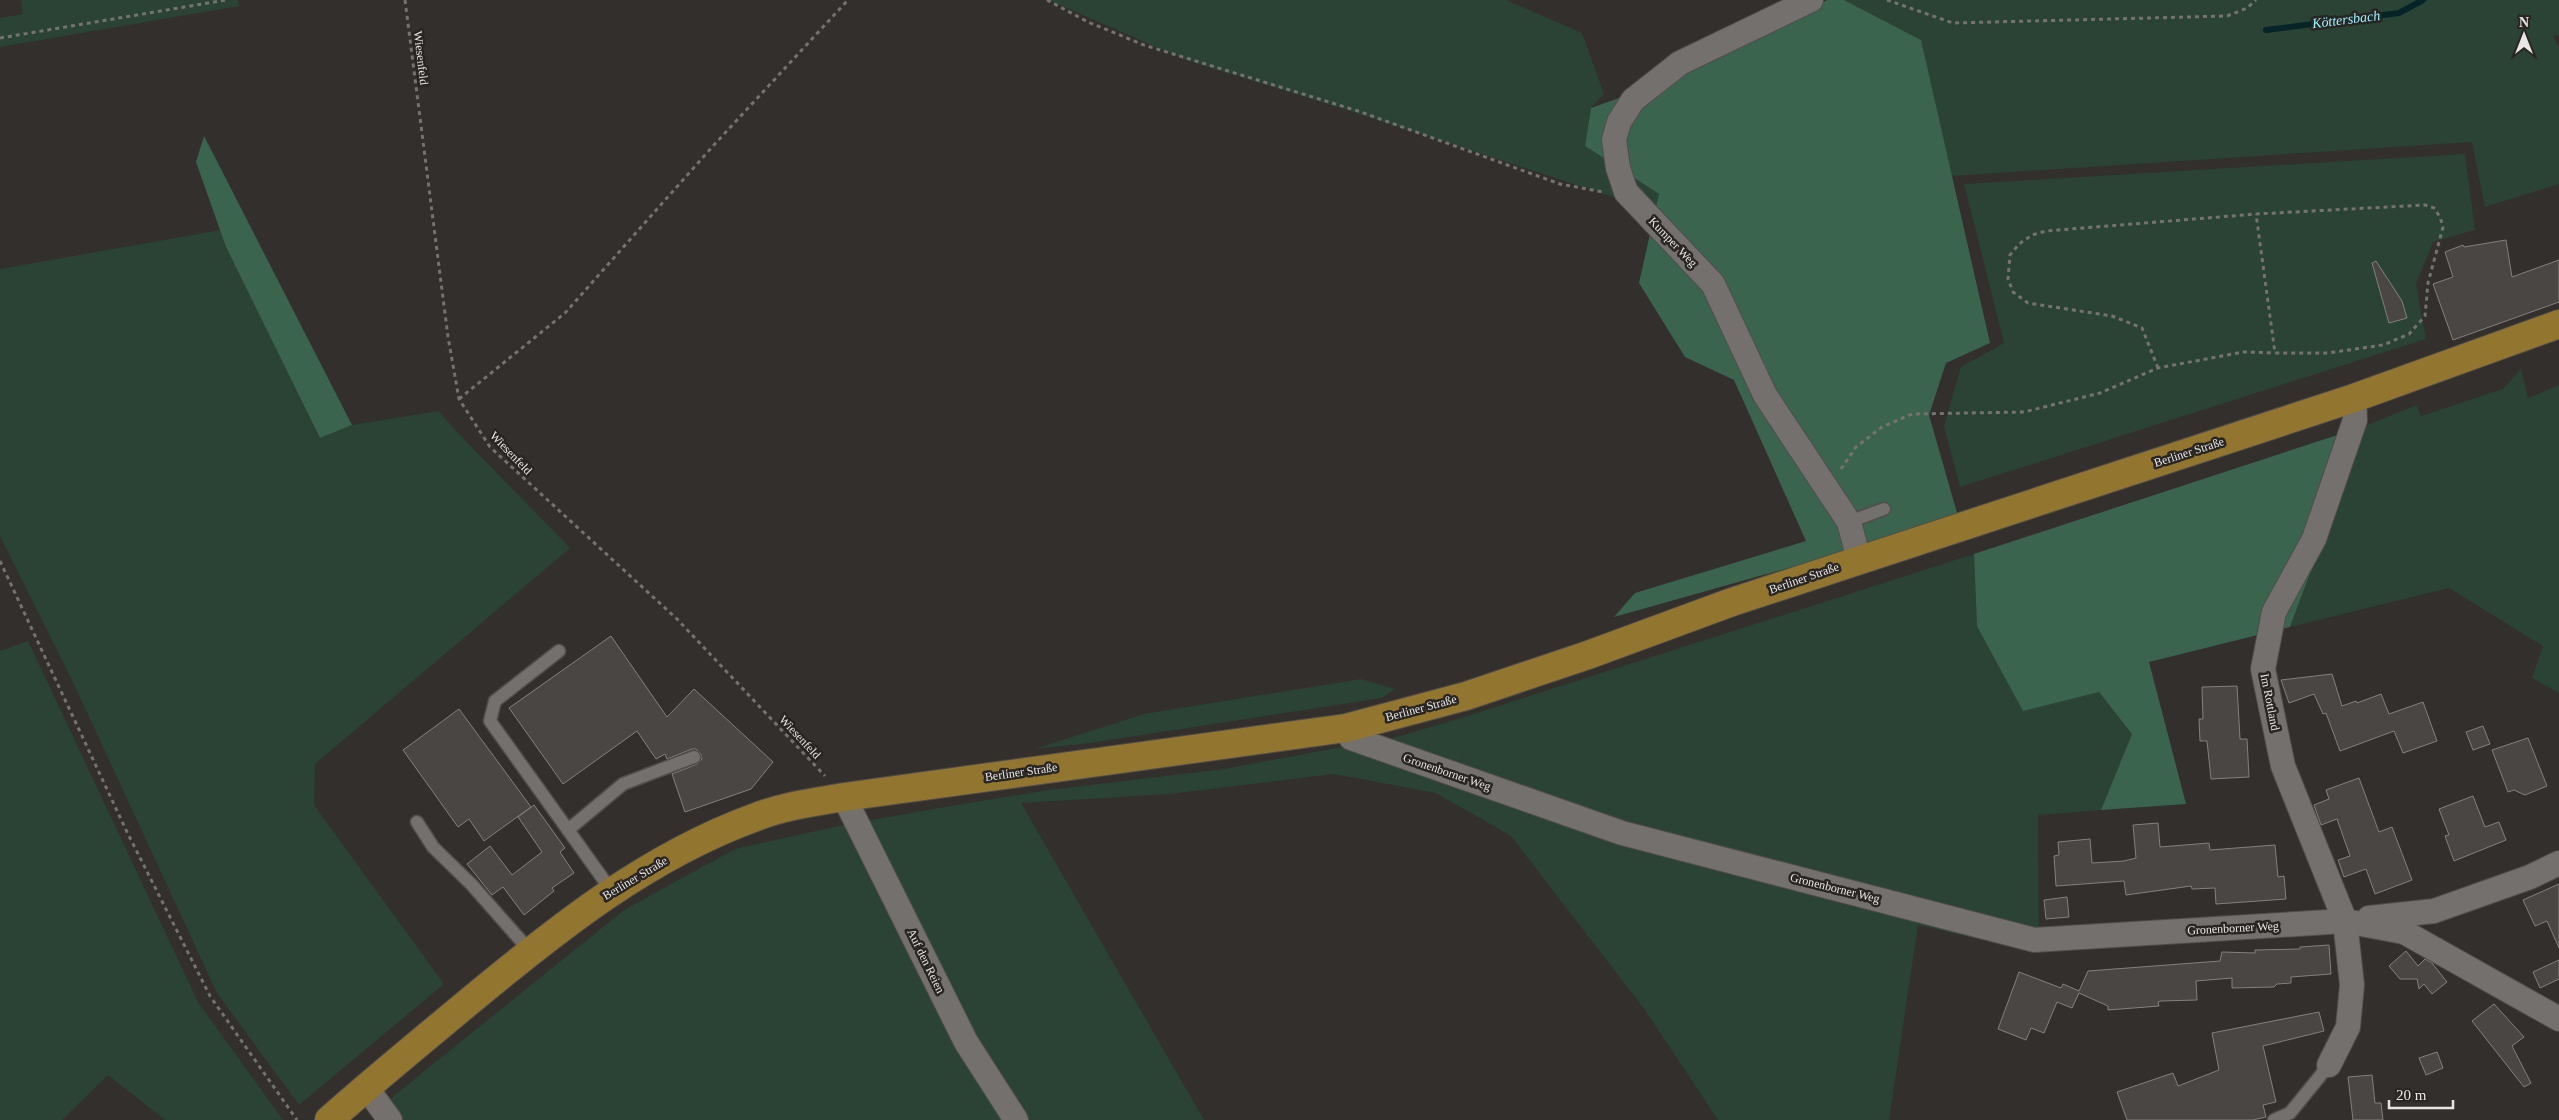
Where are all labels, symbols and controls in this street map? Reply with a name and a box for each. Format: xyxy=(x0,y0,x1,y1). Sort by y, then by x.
water label: Köttersbach xyxy=(2310,8,2381,31)
north arrow xyxy=(2499,10,2549,60)
text: N xyxy=(2519,15,2529,30)
street label: Wiesenfeld xyxy=(411,30,431,86)
street label: Kumper Weg xyxy=(1646,214,1700,270)
street label: Wiesenfeld xyxy=(487,429,535,477)
street label: Berliner Straße xyxy=(2152,434,2226,470)
street label: Berliner Straße xyxy=(1767,560,1841,596)
street label: Im Rottland xyxy=(2258,672,2282,732)
street label: Berliner Straße xyxy=(1384,692,1458,724)
street label: Wiesenfeld xyxy=(776,712,824,762)
street label: Gronenborner Weg xyxy=(1401,750,1493,794)
street label: Berliner Straße xyxy=(984,760,1058,784)
street label: Berliner Straße xyxy=(600,853,670,903)
street label: Gronenborner Weg xyxy=(1789,870,1881,906)
street label: Gronenborner Weg xyxy=(2187,919,2279,937)
street label: Auf den Reien xyxy=(904,926,948,996)
scale bar xyxy=(2389,1078,2453,1110)
text: 20 m xyxy=(2396,1087,2427,1103)

